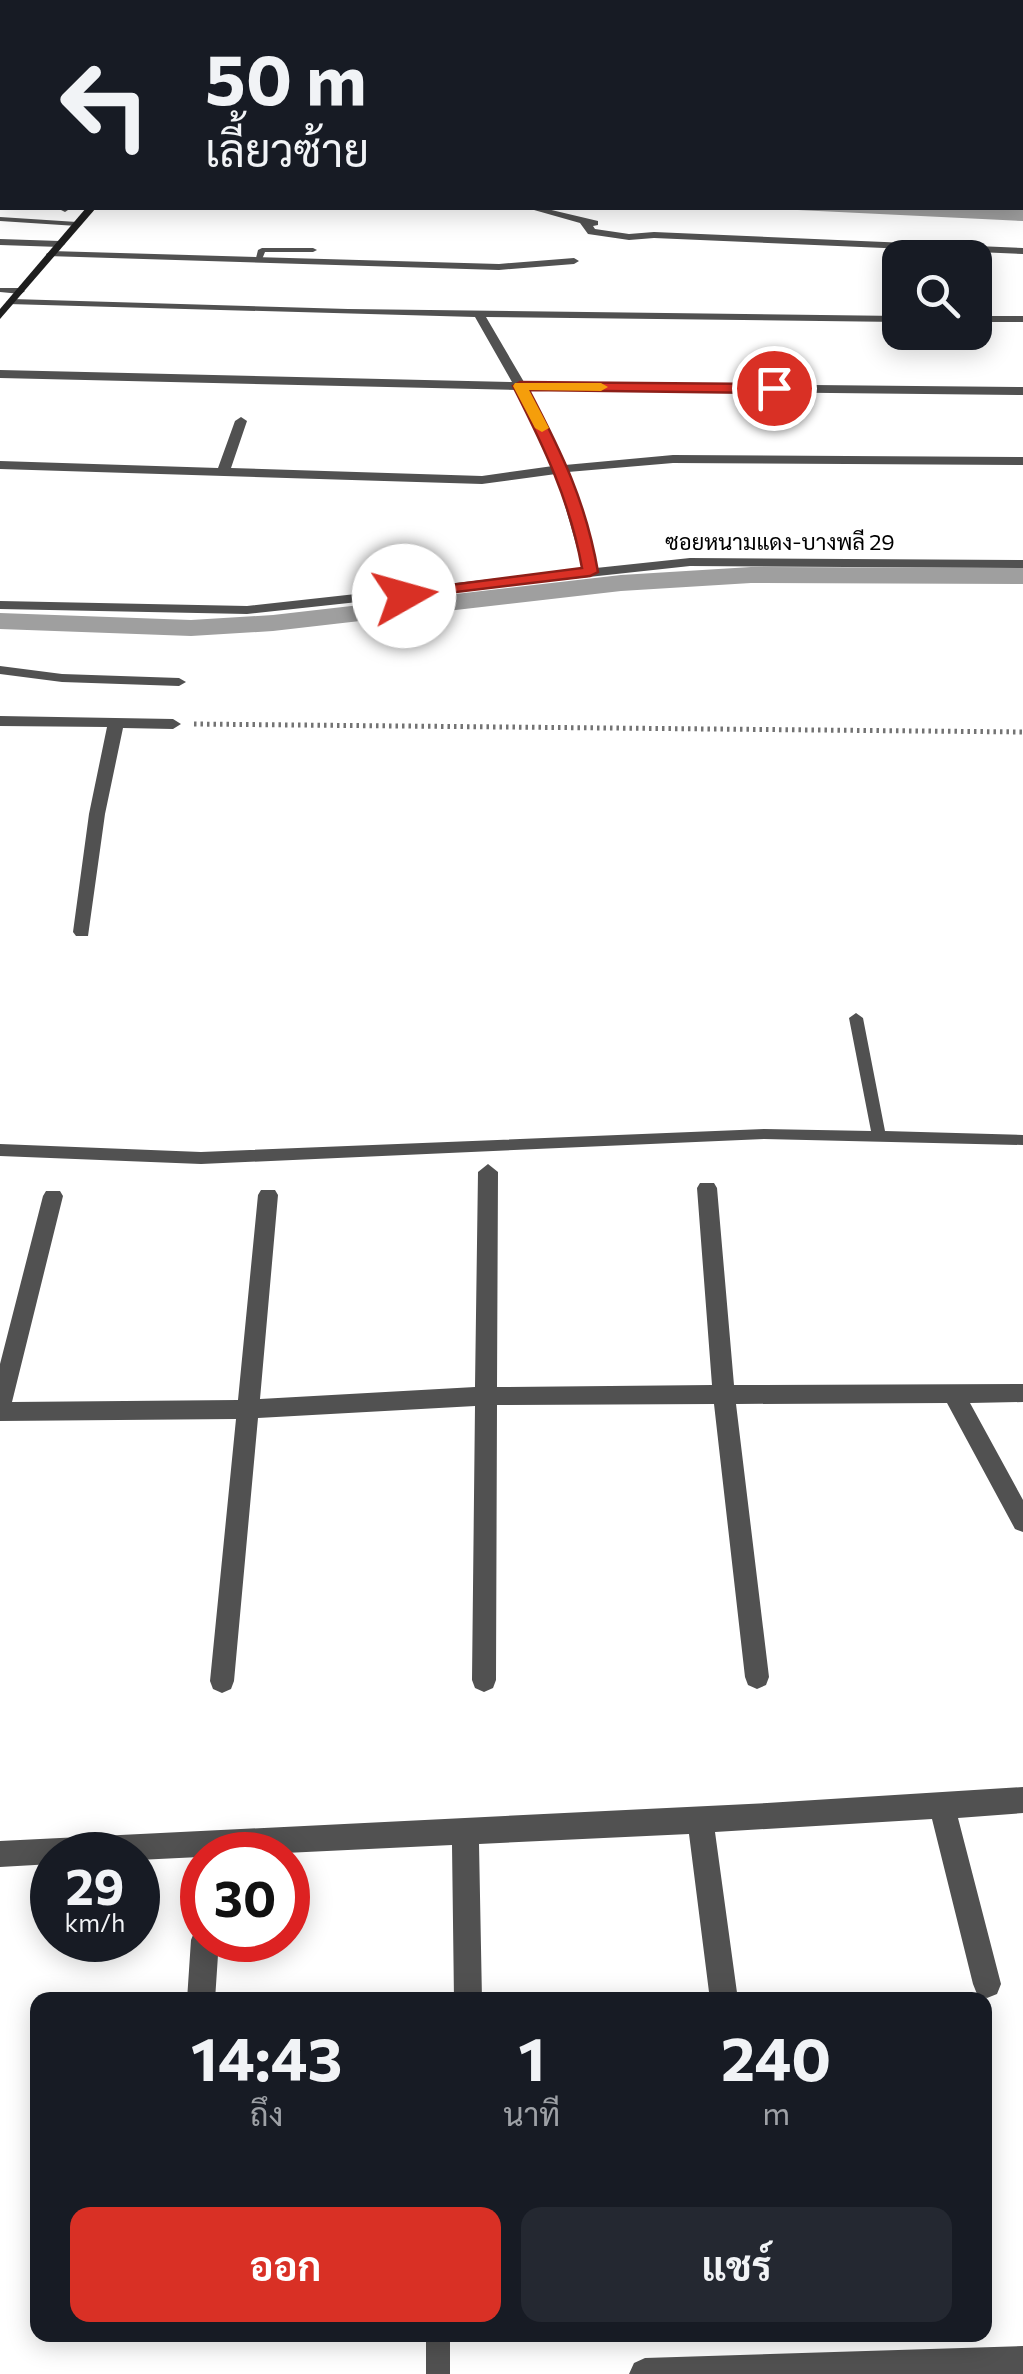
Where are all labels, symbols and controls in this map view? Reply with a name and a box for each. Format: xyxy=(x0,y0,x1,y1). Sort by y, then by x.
text: 50 m xyxy=(205,34,367,119)
icon: left xyxy=(40,40,170,170)
text: เลี้ยวซ้าย xyxy=(205,121,369,176)
map controls xyxy=(882,240,992,350)
button: search xyxy=(882,240,992,350)
pin xyxy=(732,346,817,431)
icon: arrive xyxy=(747,361,802,416)
street label: ซอยหนามแดง-บางพลี 29 xyxy=(665,528,895,555)
position arrow xyxy=(352,544,456,648)
speed limit sign: 30 xyxy=(180,1832,310,1962)
text: 29 xyxy=(65,1854,124,1915)
text: km/h xyxy=(65,1907,125,1937)
text: 14:43 xyxy=(191,2020,342,2093)
text: 1 xyxy=(518,2020,545,2093)
text: 240 xyxy=(721,2020,831,2093)
text: m xyxy=(762,2092,790,2132)
text: ถึง xyxy=(250,2093,283,2133)
text: นาที xyxy=(503,2093,560,2133)
button: ออก xyxy=(70,2207,501,2322)
button: แชร์ xyxy=(521,2207,952,2322)

